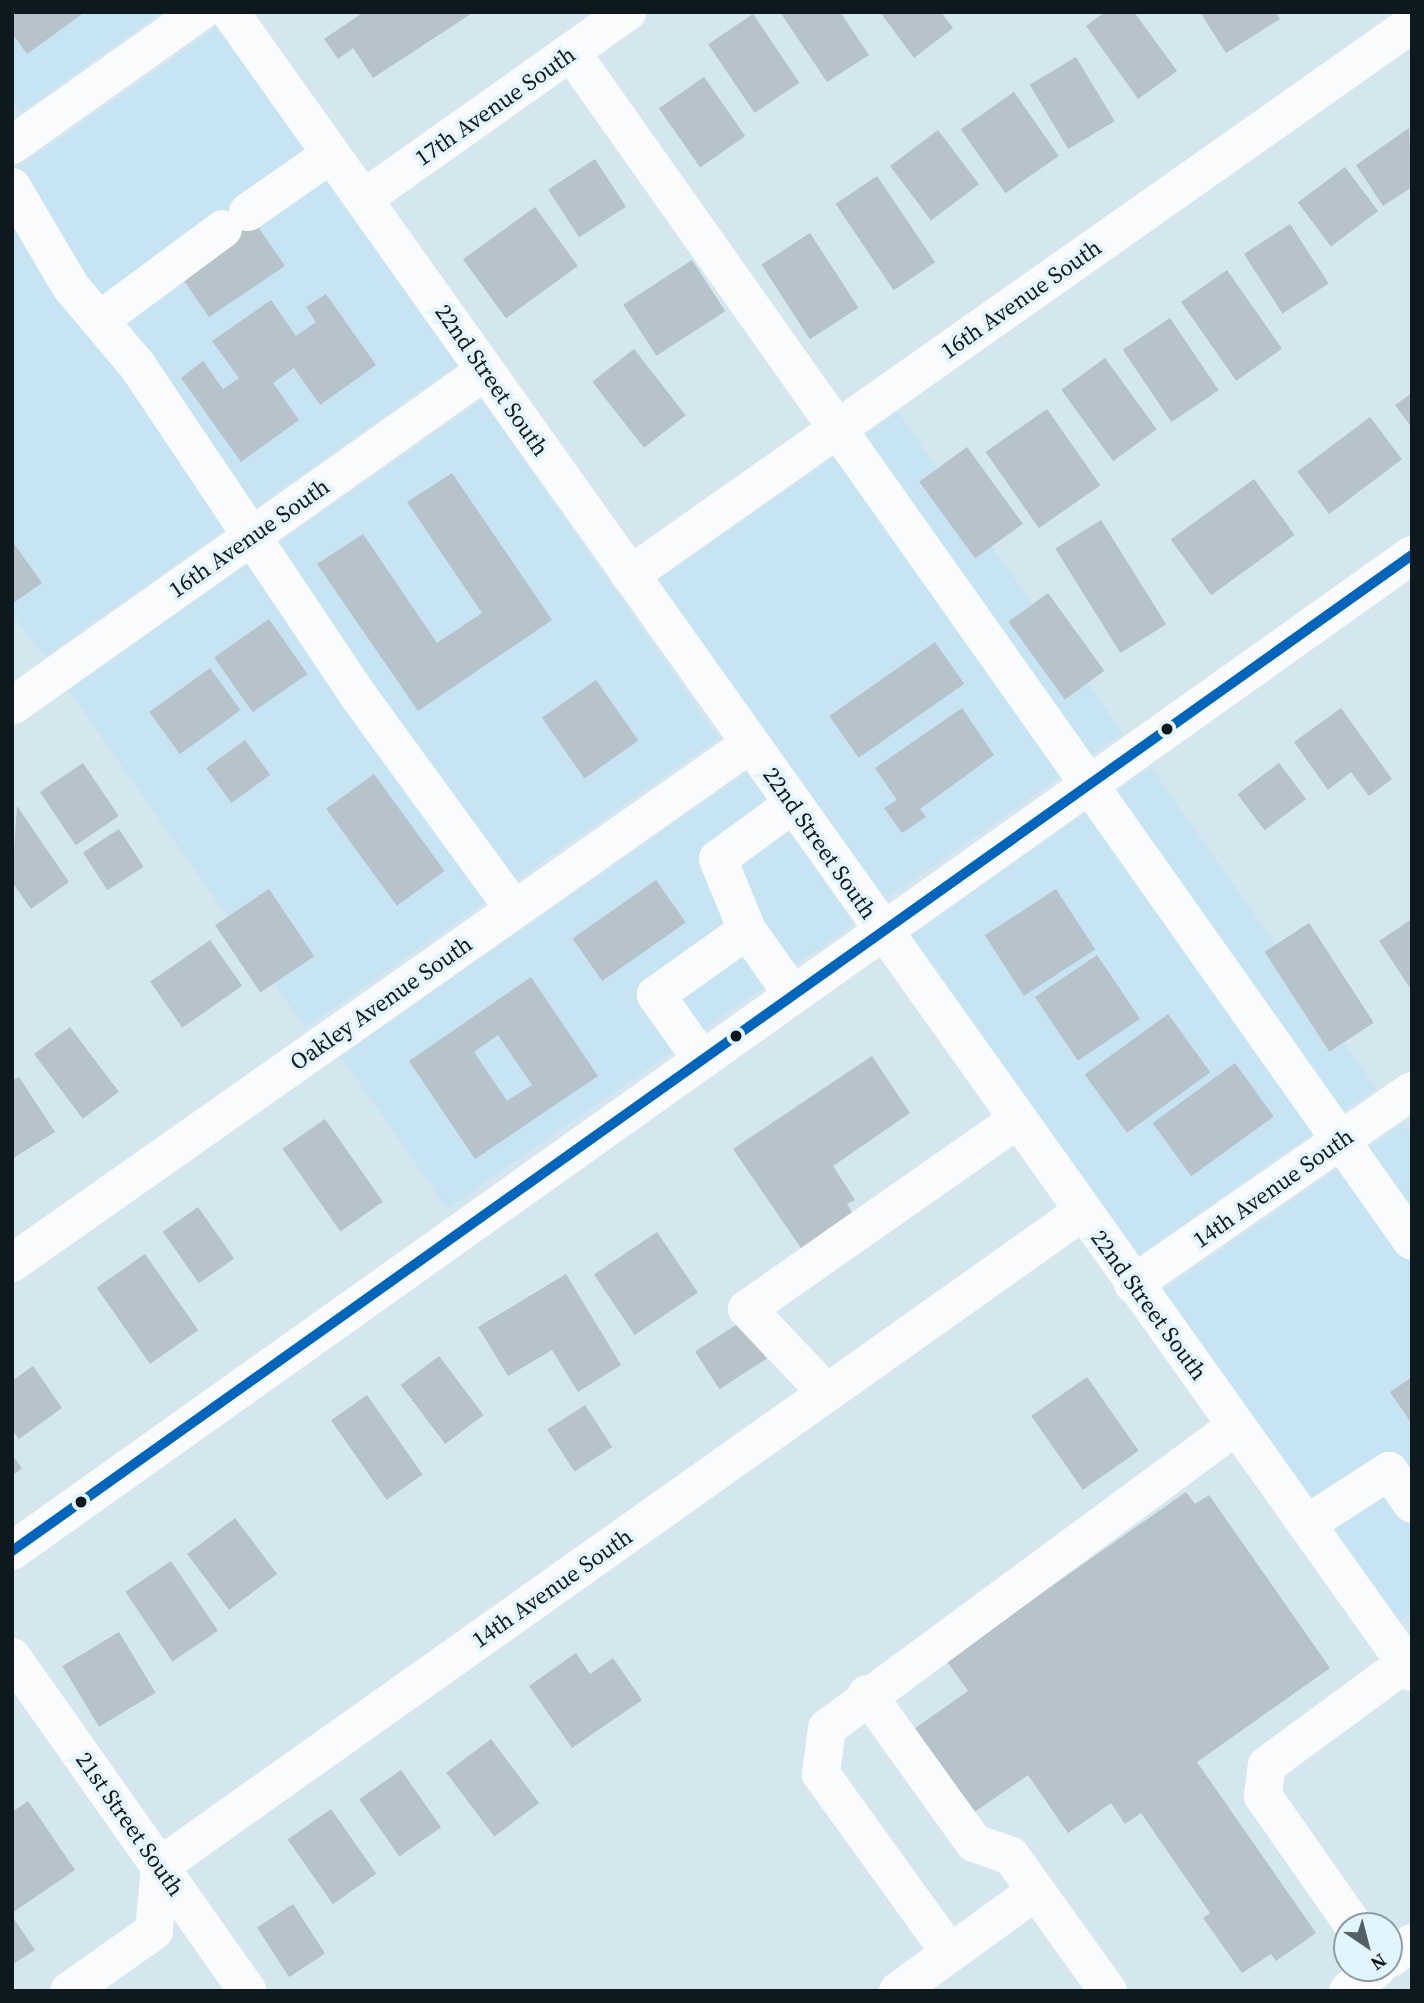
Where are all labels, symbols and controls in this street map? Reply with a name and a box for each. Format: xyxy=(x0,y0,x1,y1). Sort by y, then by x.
street label: 17th Avenue South xyxy=(410,40,580,172)
street label: 16th Avenue South xyxy=(936,233,1106,365)
street label: 22nd Street South xyxy=(429,299,555,461)
street label: 16th Avenue South xyxy=(164,472,334,604)
unlabelled marker xyxy=(1160,722,1174,736)
street label: 22nd Street South xyxy=(757,762,883,924)
street label: Oakley Avenue South xyxy=(285,930,477,1076)
unlabelled marker xyxy=(729,1029,743,1043)
street label: 14th Avenue South xyxy=(1188,1122,1358,1254)
street label: 22nd Street South xyxy=(1085,1224,1213,1386)
unlabelled marker xyxy=(74,1495,88,1509)
street label: 14th Avenue South xyxy=(467,1522,637,1654)
street label: 21st Street South xyxy=(70,1747,190,1901)
north arrow xyxy=(1333,1912,1403,1982)
text: N xyxy=(1366,1948,1392,1977)

